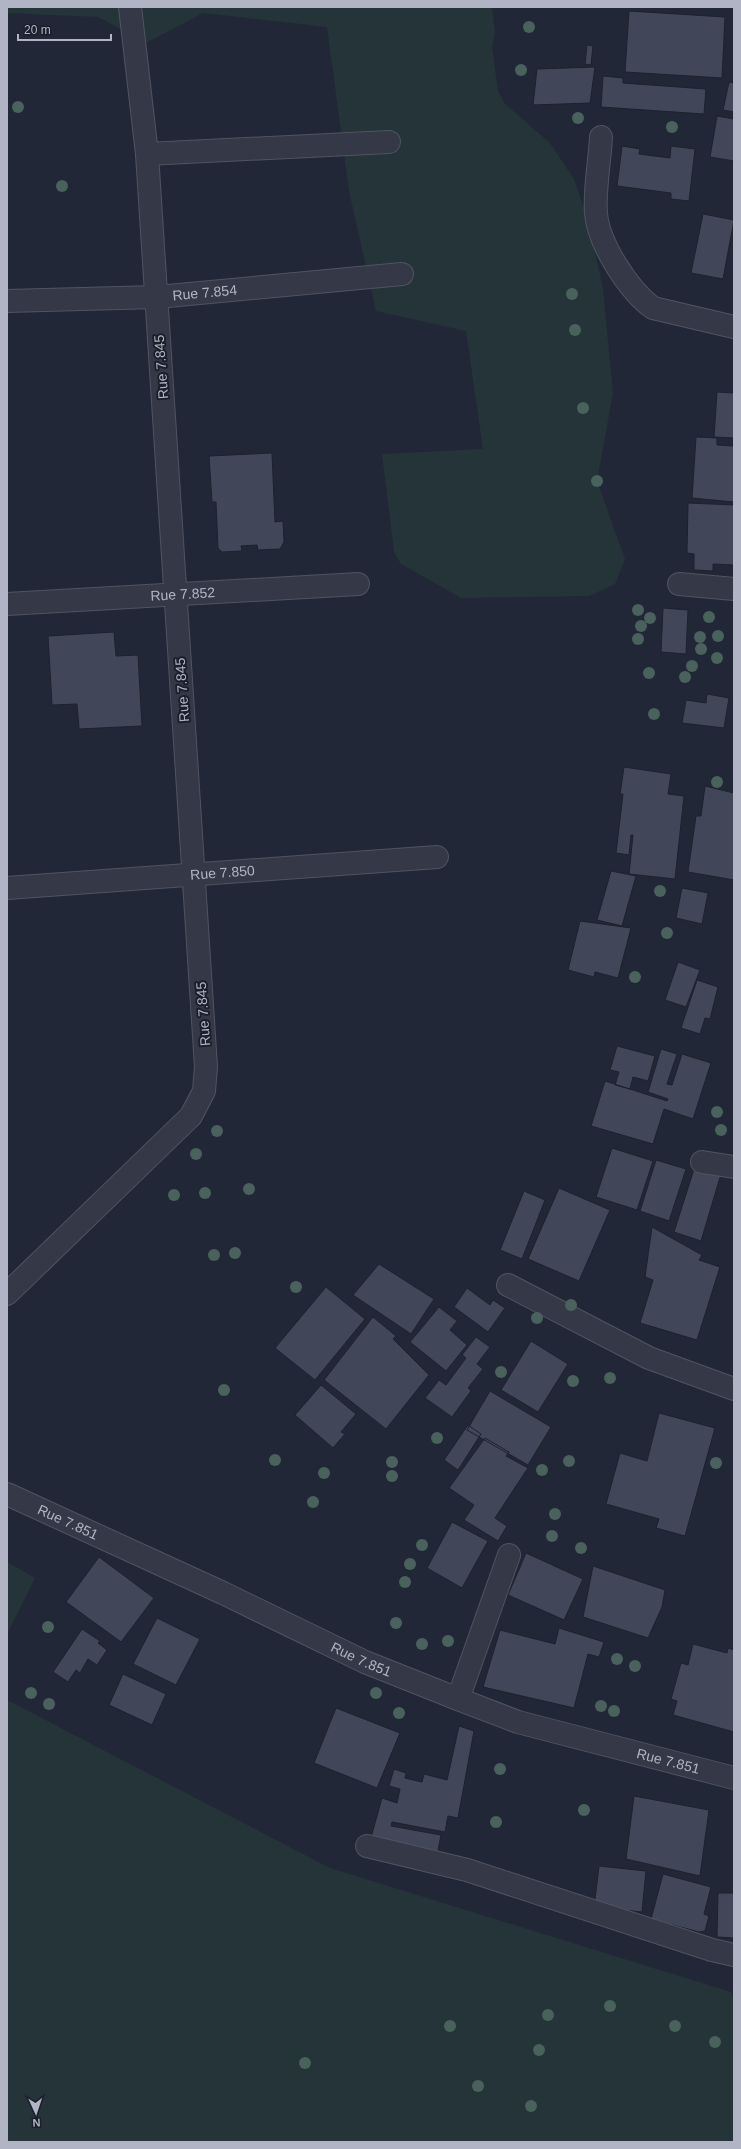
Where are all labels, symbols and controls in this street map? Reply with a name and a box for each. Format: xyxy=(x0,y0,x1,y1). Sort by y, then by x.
scale bar xyxy=(18,16,111,42)
text: 20 m xyxy=(24,23,51,37)
street label: Rue 7.854 xyxy=(172,282,238,304)
street label: Rue 7.845 xyxy=(151,334,171,400)
street label: Rue 7.852 xyxy=(150,584,216,604)
street label: Rue 7.845 xyxy=(172,657,192,723)
street label: Rue 7.850 xyxy=(190,862,255,883)
street label: Rue 7.845 xyxy=(193,981,213,1047)
street label: Rue 7.851 xyxy=(35,1501,101,1543)
street label: Rue 7.851 xyxy=(328,1639,394,1680)
street label: Rue 7.851 xyxy=(635,1745,702,1777)
north arrow xyxy=(16,2093,56,2133)
text: N xyxy=(32,2117,41,2129)

